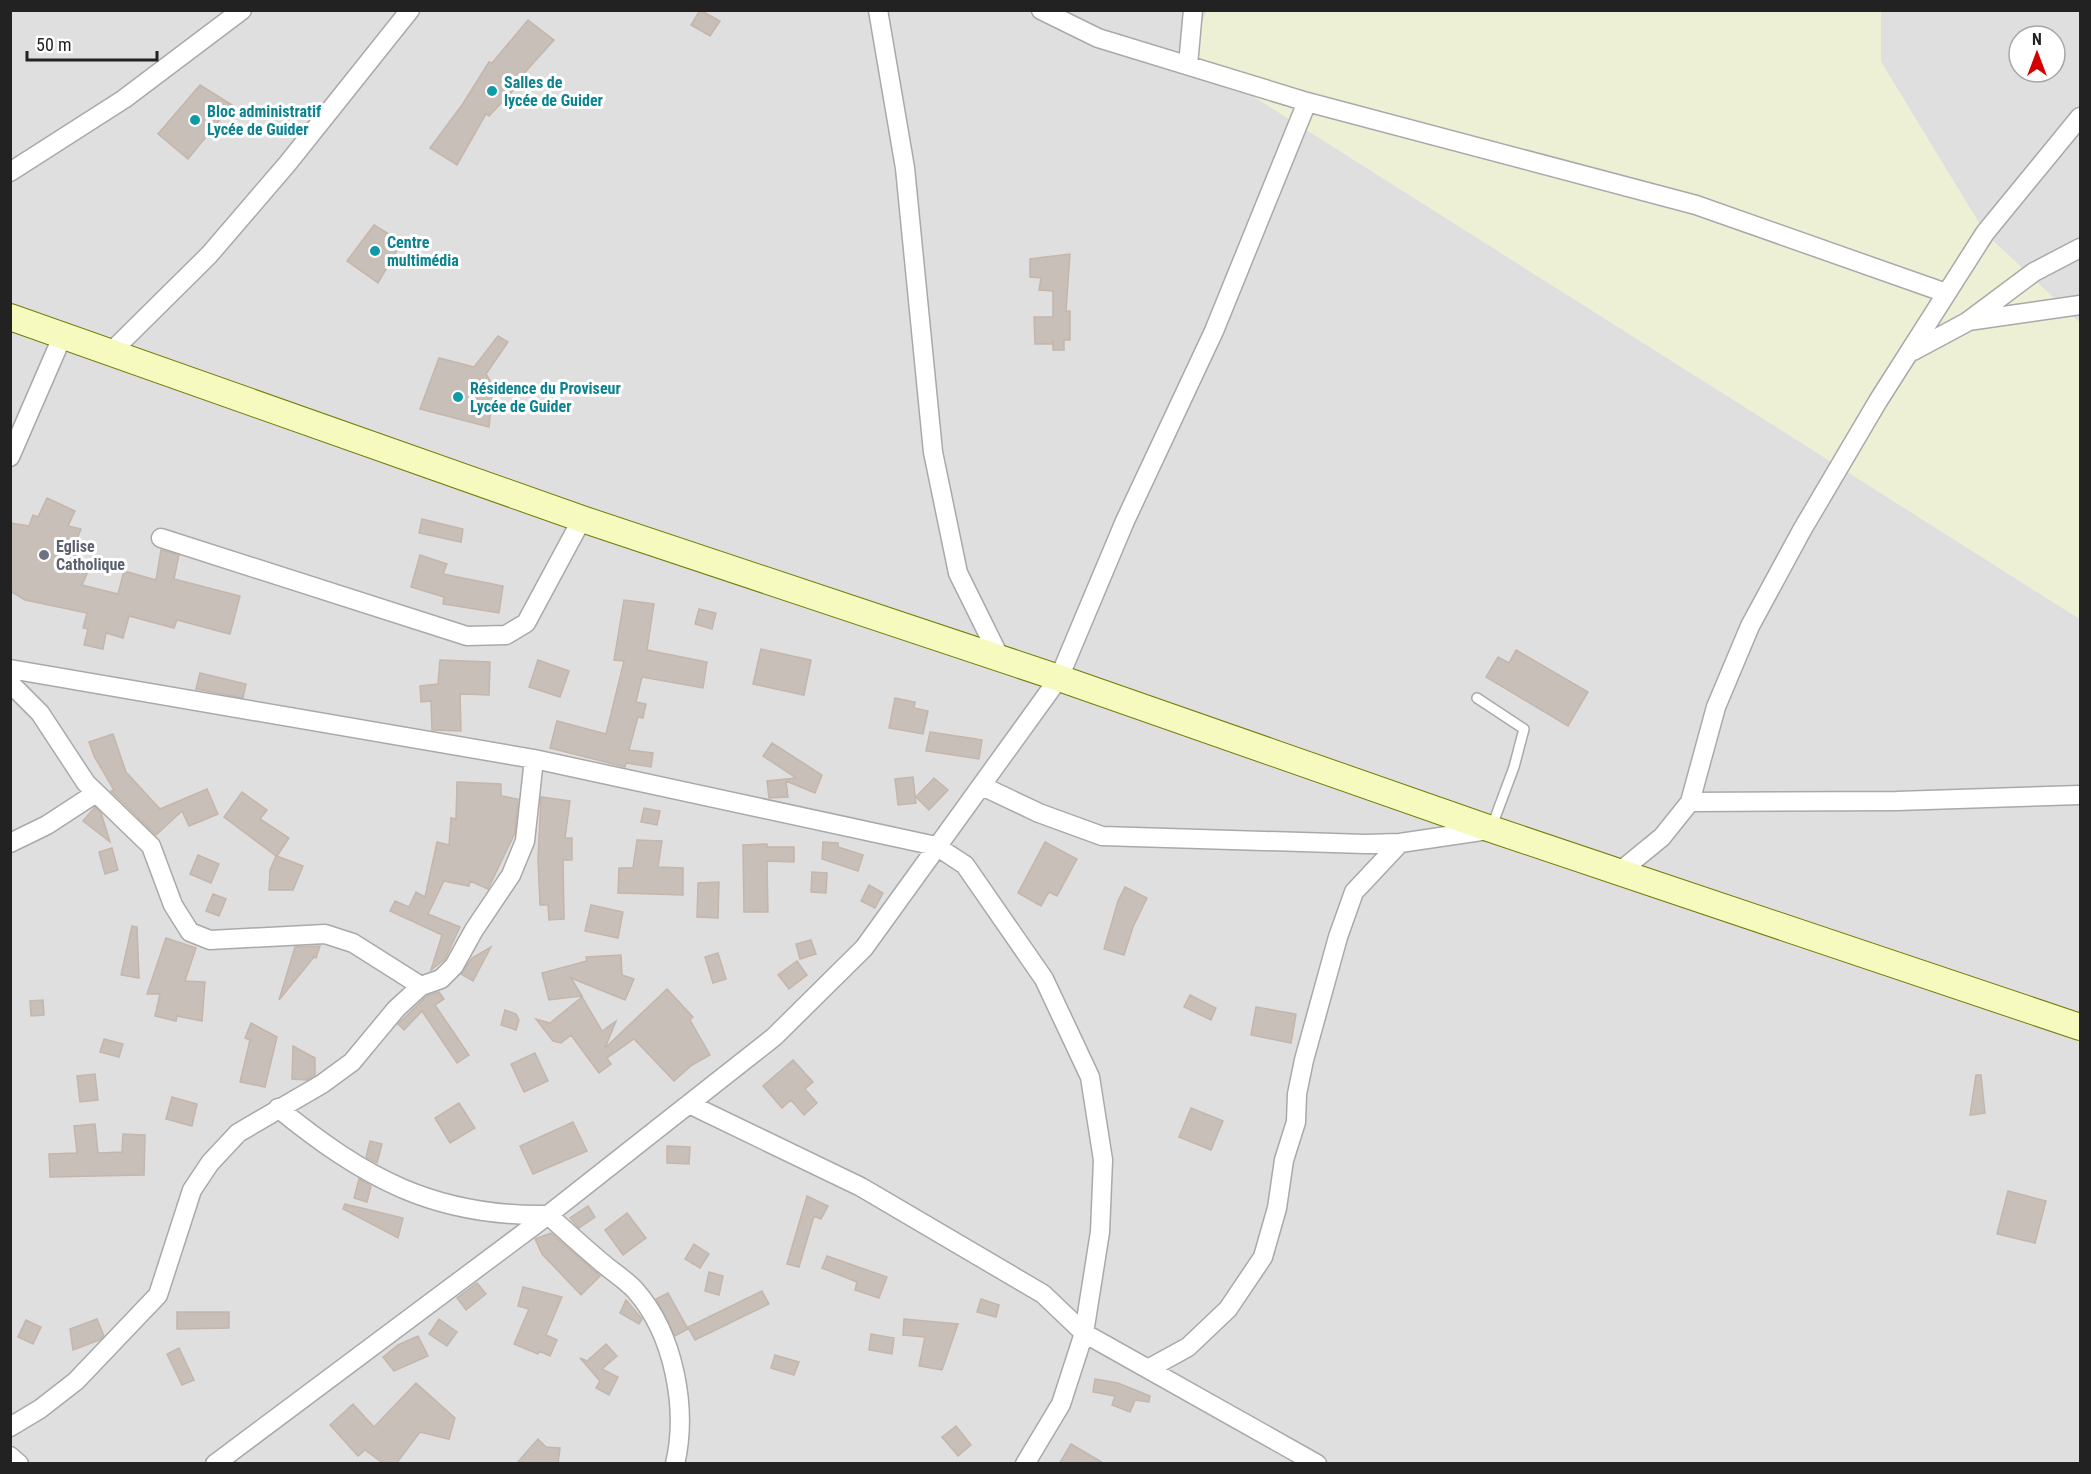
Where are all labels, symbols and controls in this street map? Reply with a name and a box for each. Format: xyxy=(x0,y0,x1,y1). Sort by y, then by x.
scale bar xyxy=(27,24,158,62)
north arrow xyxy=(2007,24,2067,84)
text: N xyxy=(2032,30,2042,49)
text: 50 m xyxy=(36,34,71,55)
place label: Salles de lycée de Guider xyxy=(504,73,603,110)
marker: Salles de lycée de Guider xyxy=(485,84,499,98)
place label: Bloc administratif Lycée de Guider xyxy=(207,102,322,139)
marker: Bloc administratif Lycée de Guider xyxy=(188,113,202,127)
place label: Centre multimédia xyxy=(387,233,459,270)
marker: Centre multimédia xyxy=(368,244,382,258)
place label: Résidence du Proviseur Lycée de Guider xyxy=(470,379,621,416)
marker: Résidence du Proviseur Lycée de Guider xyxy=(451,390,465,404)
place label: Eglise Catholique xyxy=(56,537,125,574)
marker: Eglise Catholique xyxy=(37,548,51,562)

